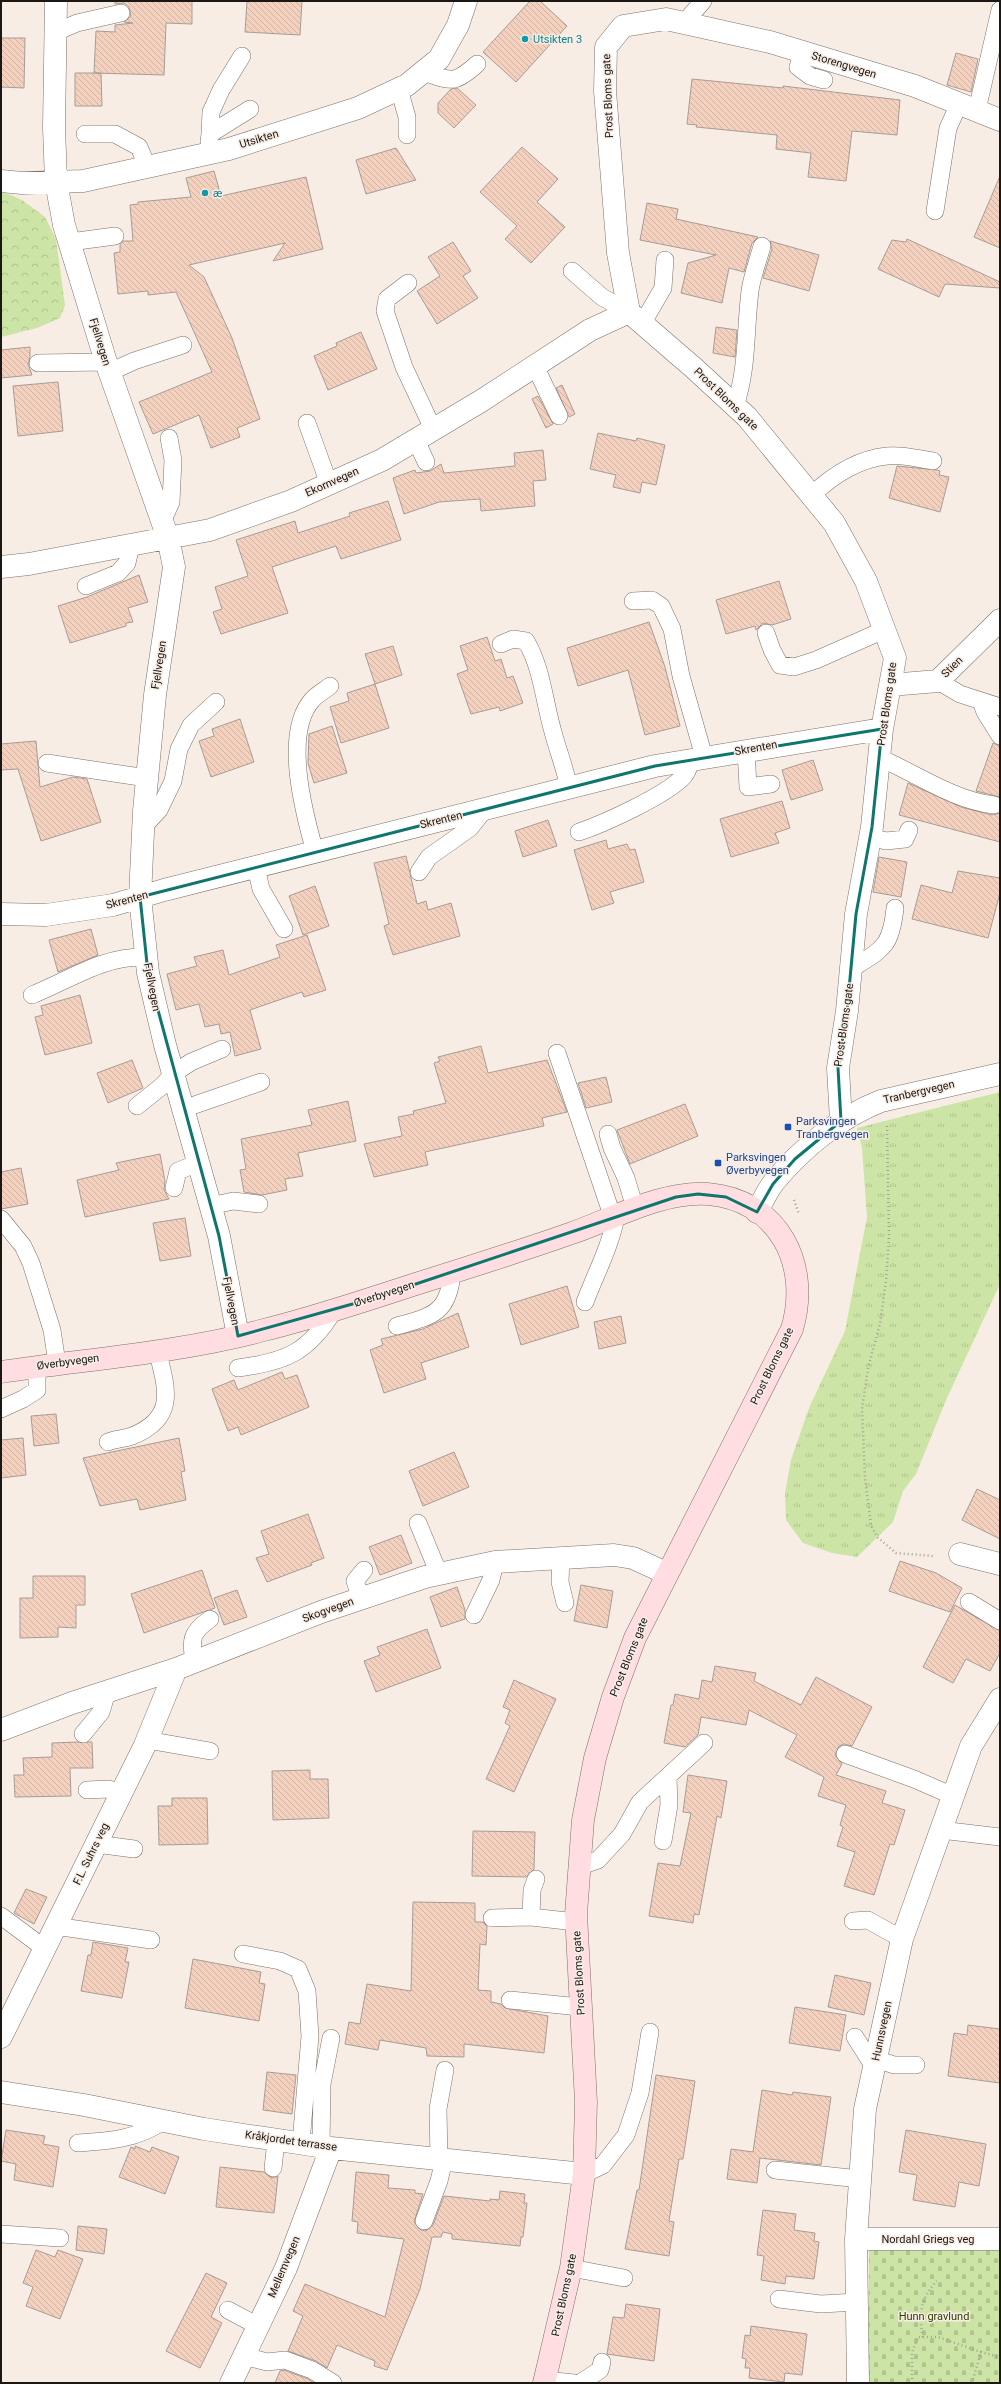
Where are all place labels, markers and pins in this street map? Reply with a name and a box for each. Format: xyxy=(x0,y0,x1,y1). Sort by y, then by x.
place label: Utsikten 3 xyxy=(533,33,582,46)
marker: Utsikten 3 xyxy=(520,34,530,44)
place label: æ xyxy=(213,187,222,200)
marker: æ xyxy=(200,188,210,198)
place label: Parksvingen Tranbergvegen xyxy=(796,1115,869,1141)
marker: Parksvingen Tranbergvegen xyxy=(783,1122,793,1132)
place label: Parksvingen Øverbyvegen xyxy=(726,1151,789,1177)
marker: Parksvingen Øverbyvegen xyxy=(713,1158,723,1168)

